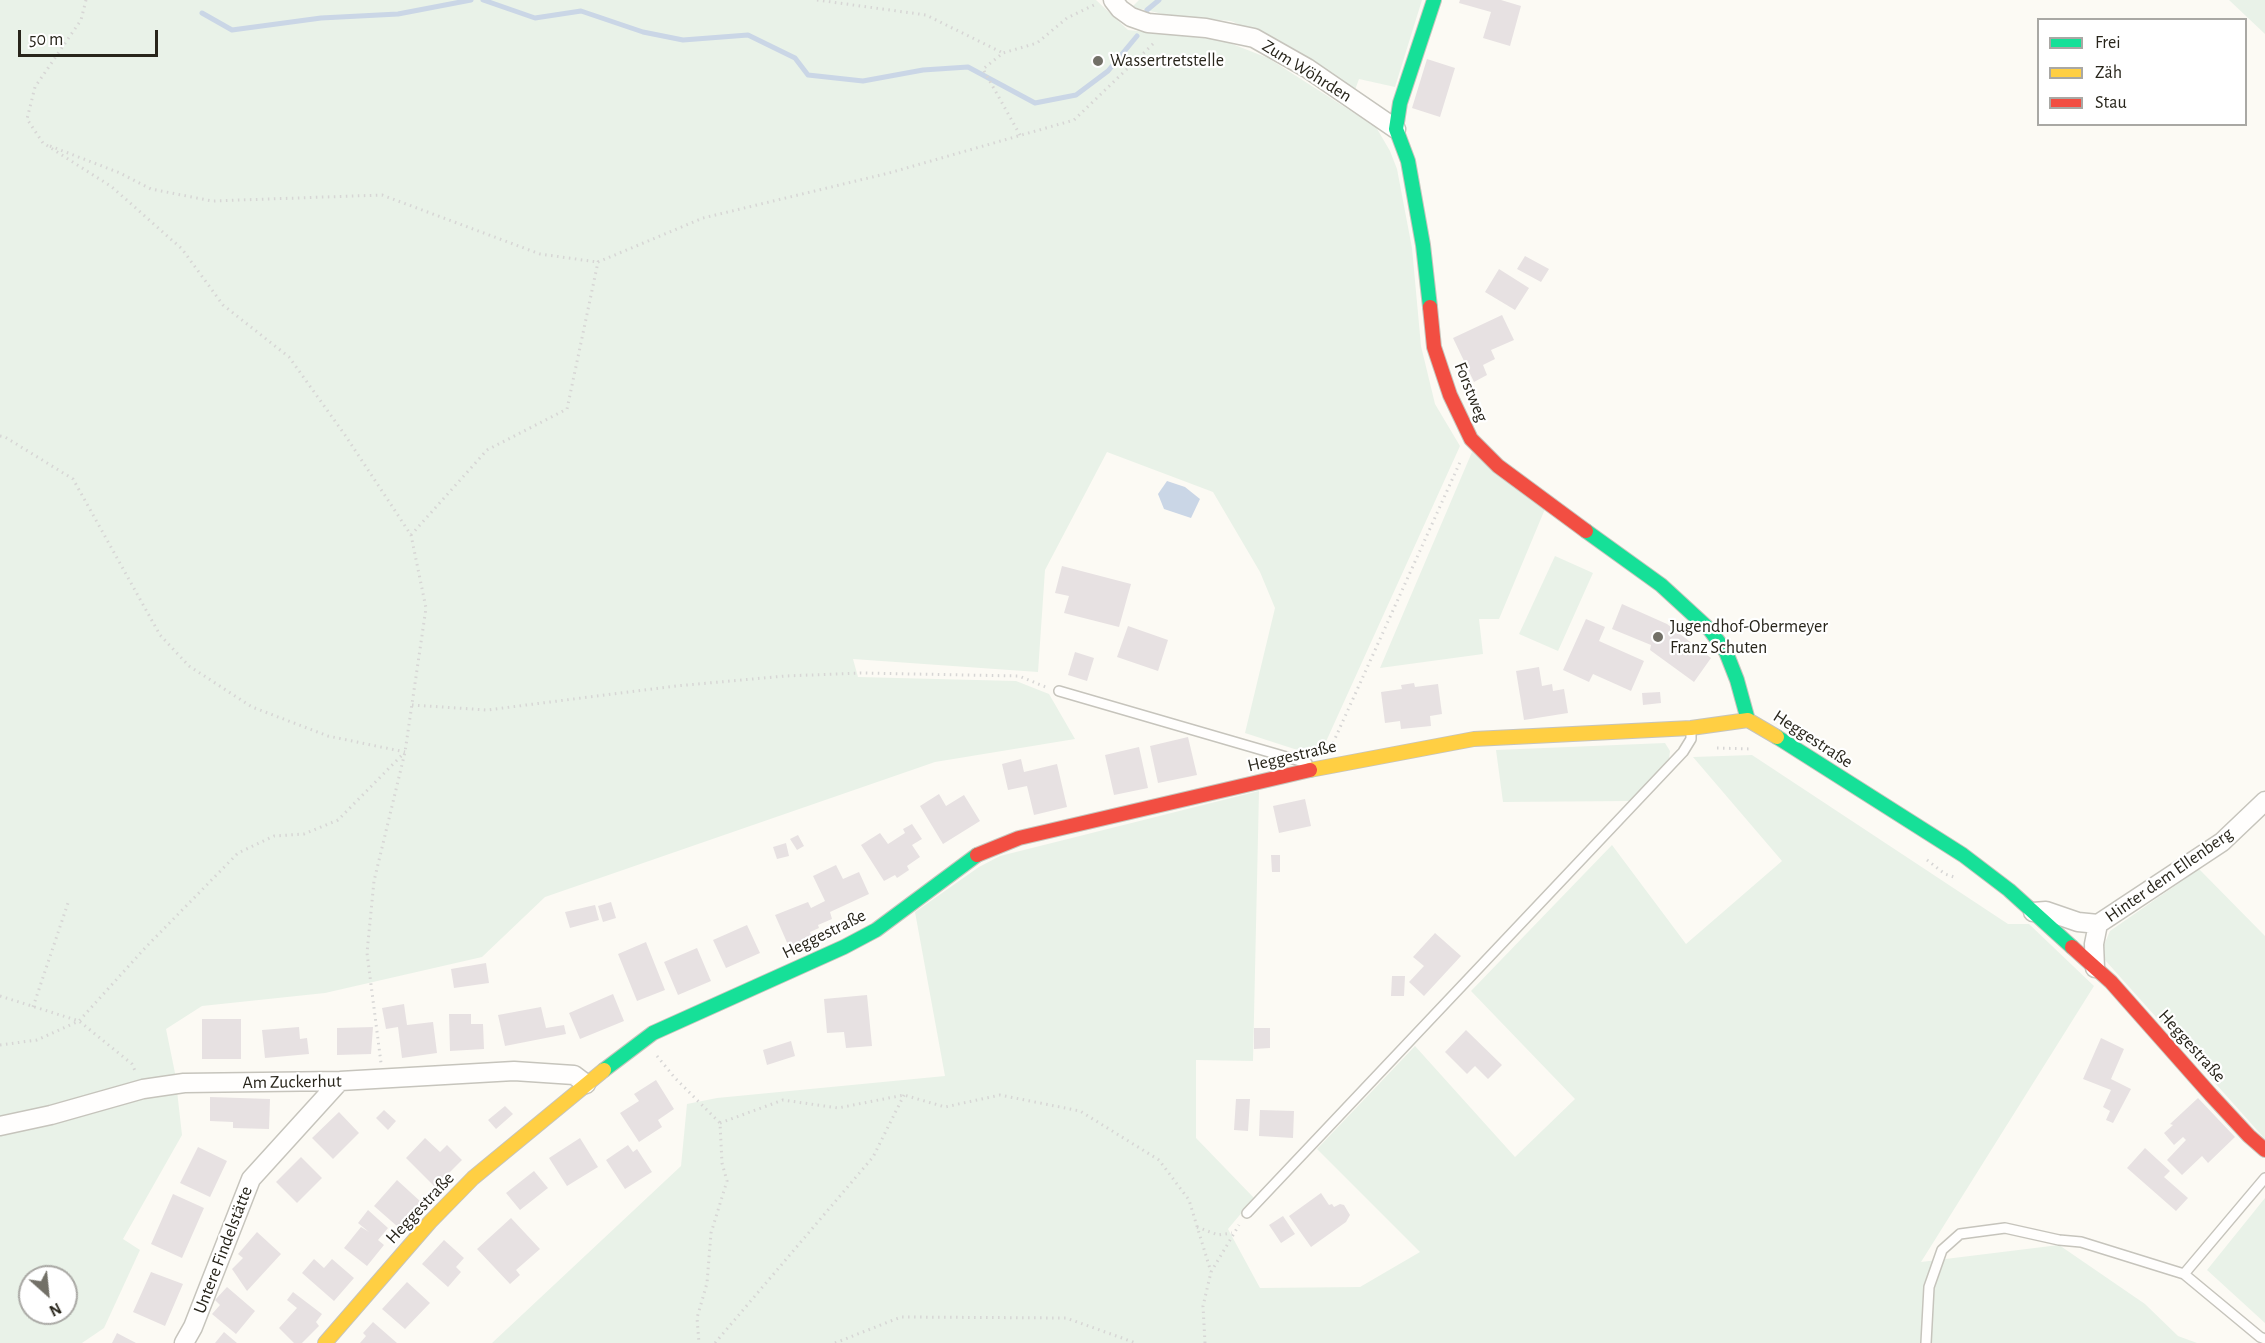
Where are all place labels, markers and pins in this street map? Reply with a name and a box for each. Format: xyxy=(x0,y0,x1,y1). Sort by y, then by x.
place label: Wassertretstelle xyxy=(1110,50,1224,72)
marker: Wassertretstelle xyxy=(1091,54,1105,68)
place label: Jugendhof-Obermeyer Franz Schuten xyxy=(1670,616,1828,658)
marker: Jugendhof-Obermeyer Franz Schuten xyxy=(1651,630,1665,644)

